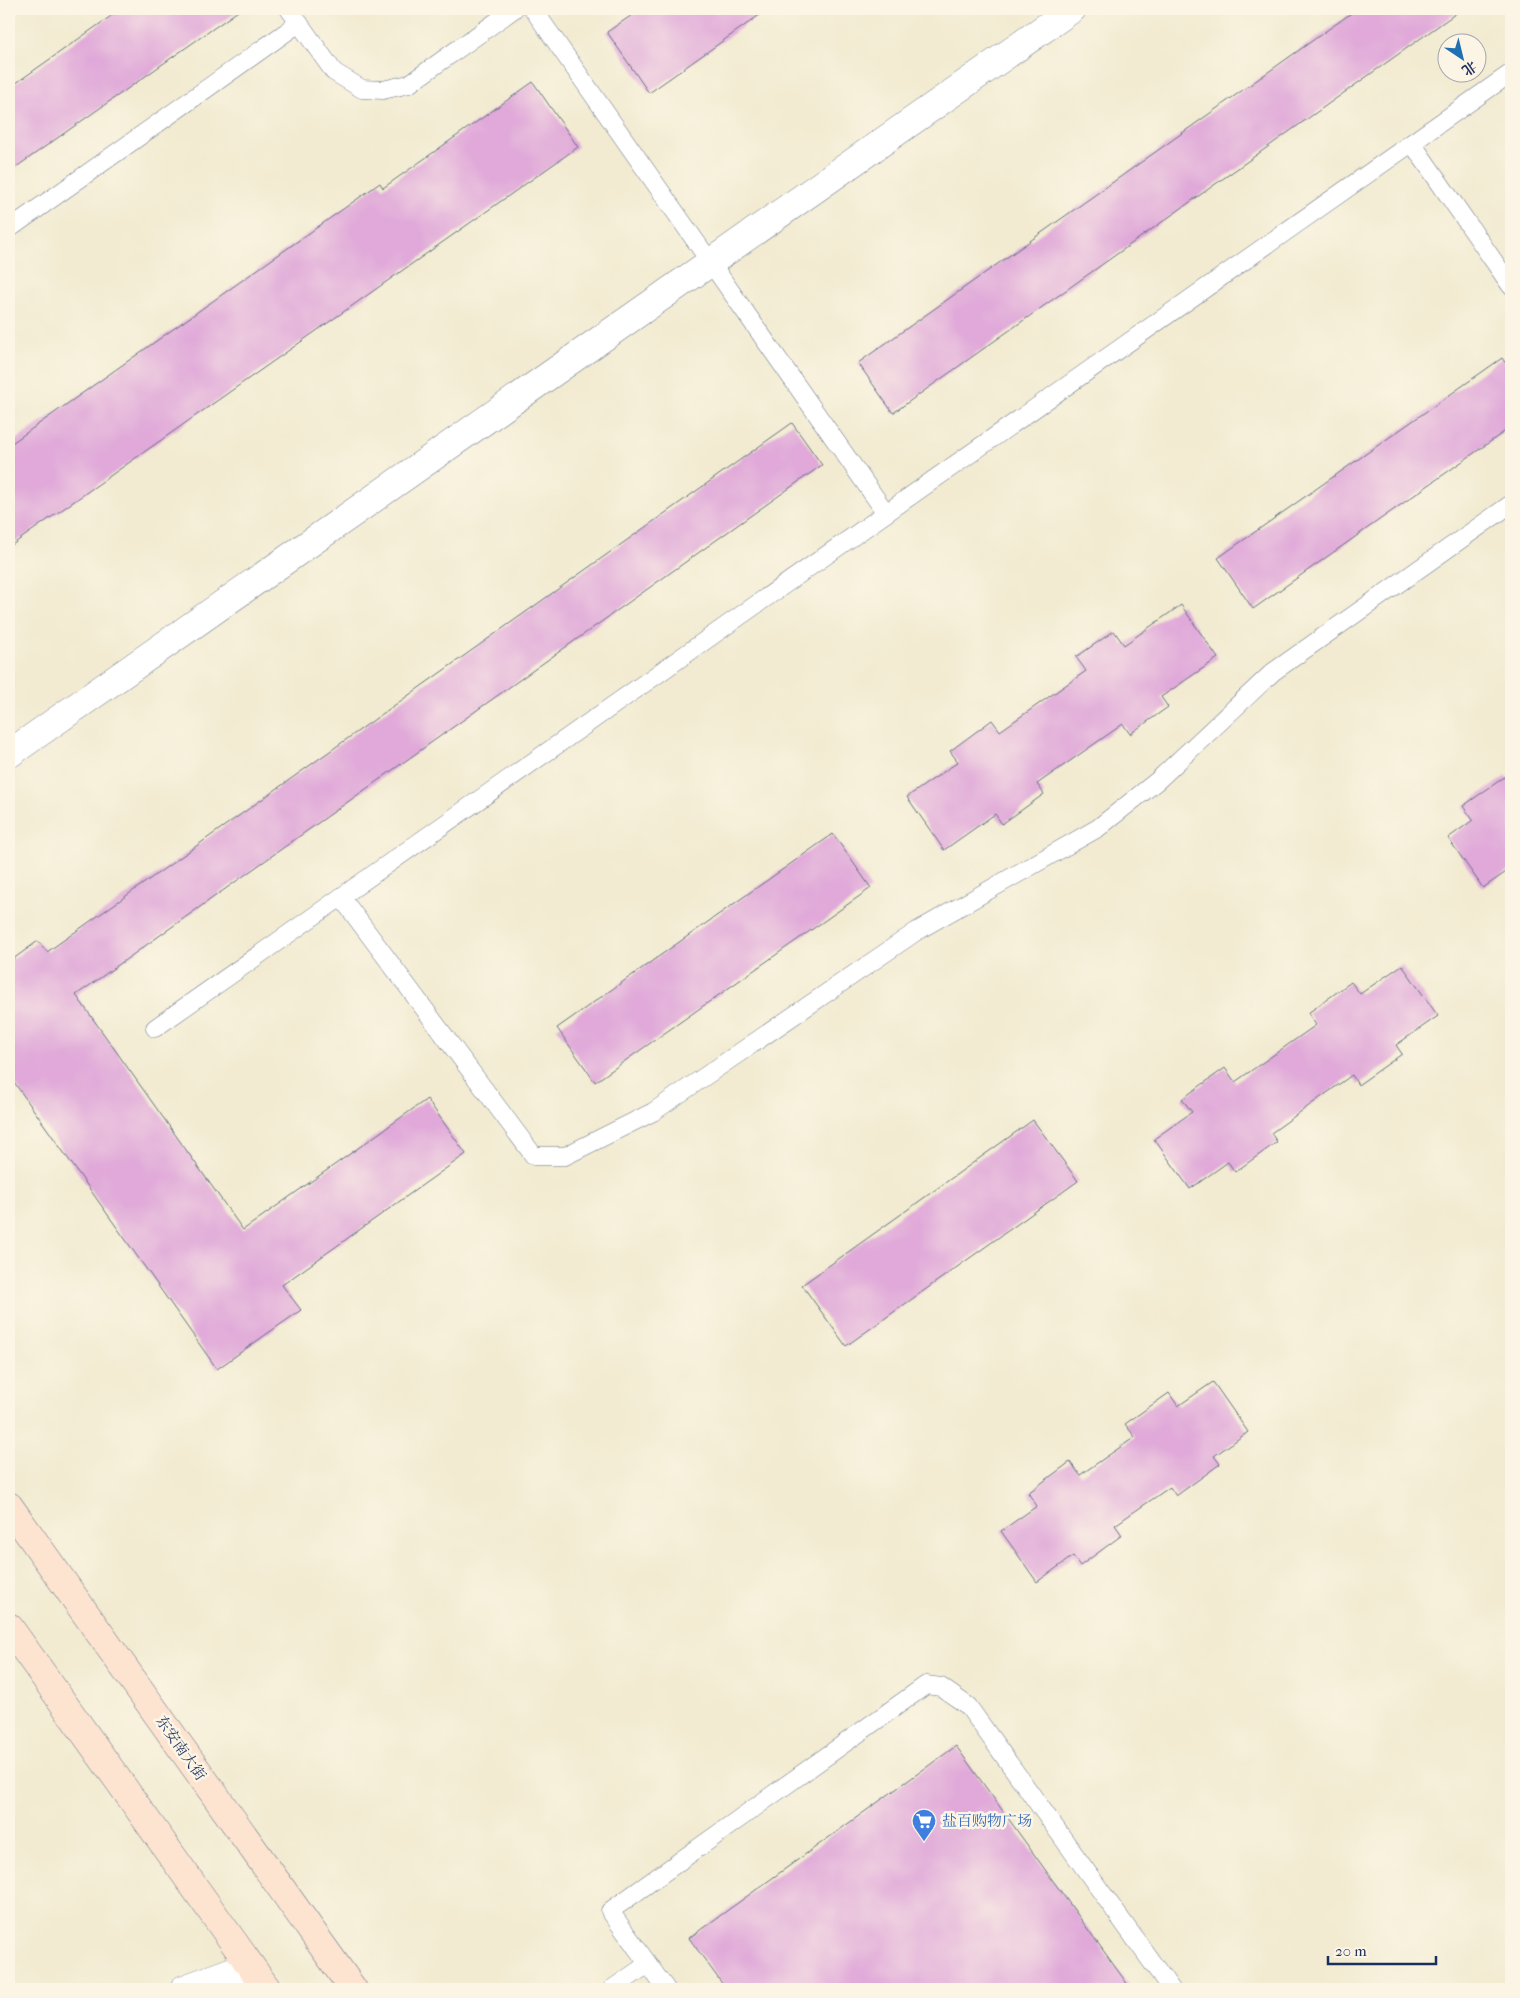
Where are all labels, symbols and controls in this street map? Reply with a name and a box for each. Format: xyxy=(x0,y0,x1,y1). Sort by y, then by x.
north arrow xyxy=(1438,32,1488,82)
text: 北 xyxy=(1459,57,1480,79)
street label: 东安南大街 xyxy=(152,1712,210,1784)
supermarket icon: 盐百购物广场 xyxy=(911,1808,937,1842)
place label: 盐百购物广场 xyxy=(942,1812,1032,1830)
scale bar xyxy=(1328,1933,1435,1965)
text: 20 m xyxy=(1335,1942,1367,1960)

